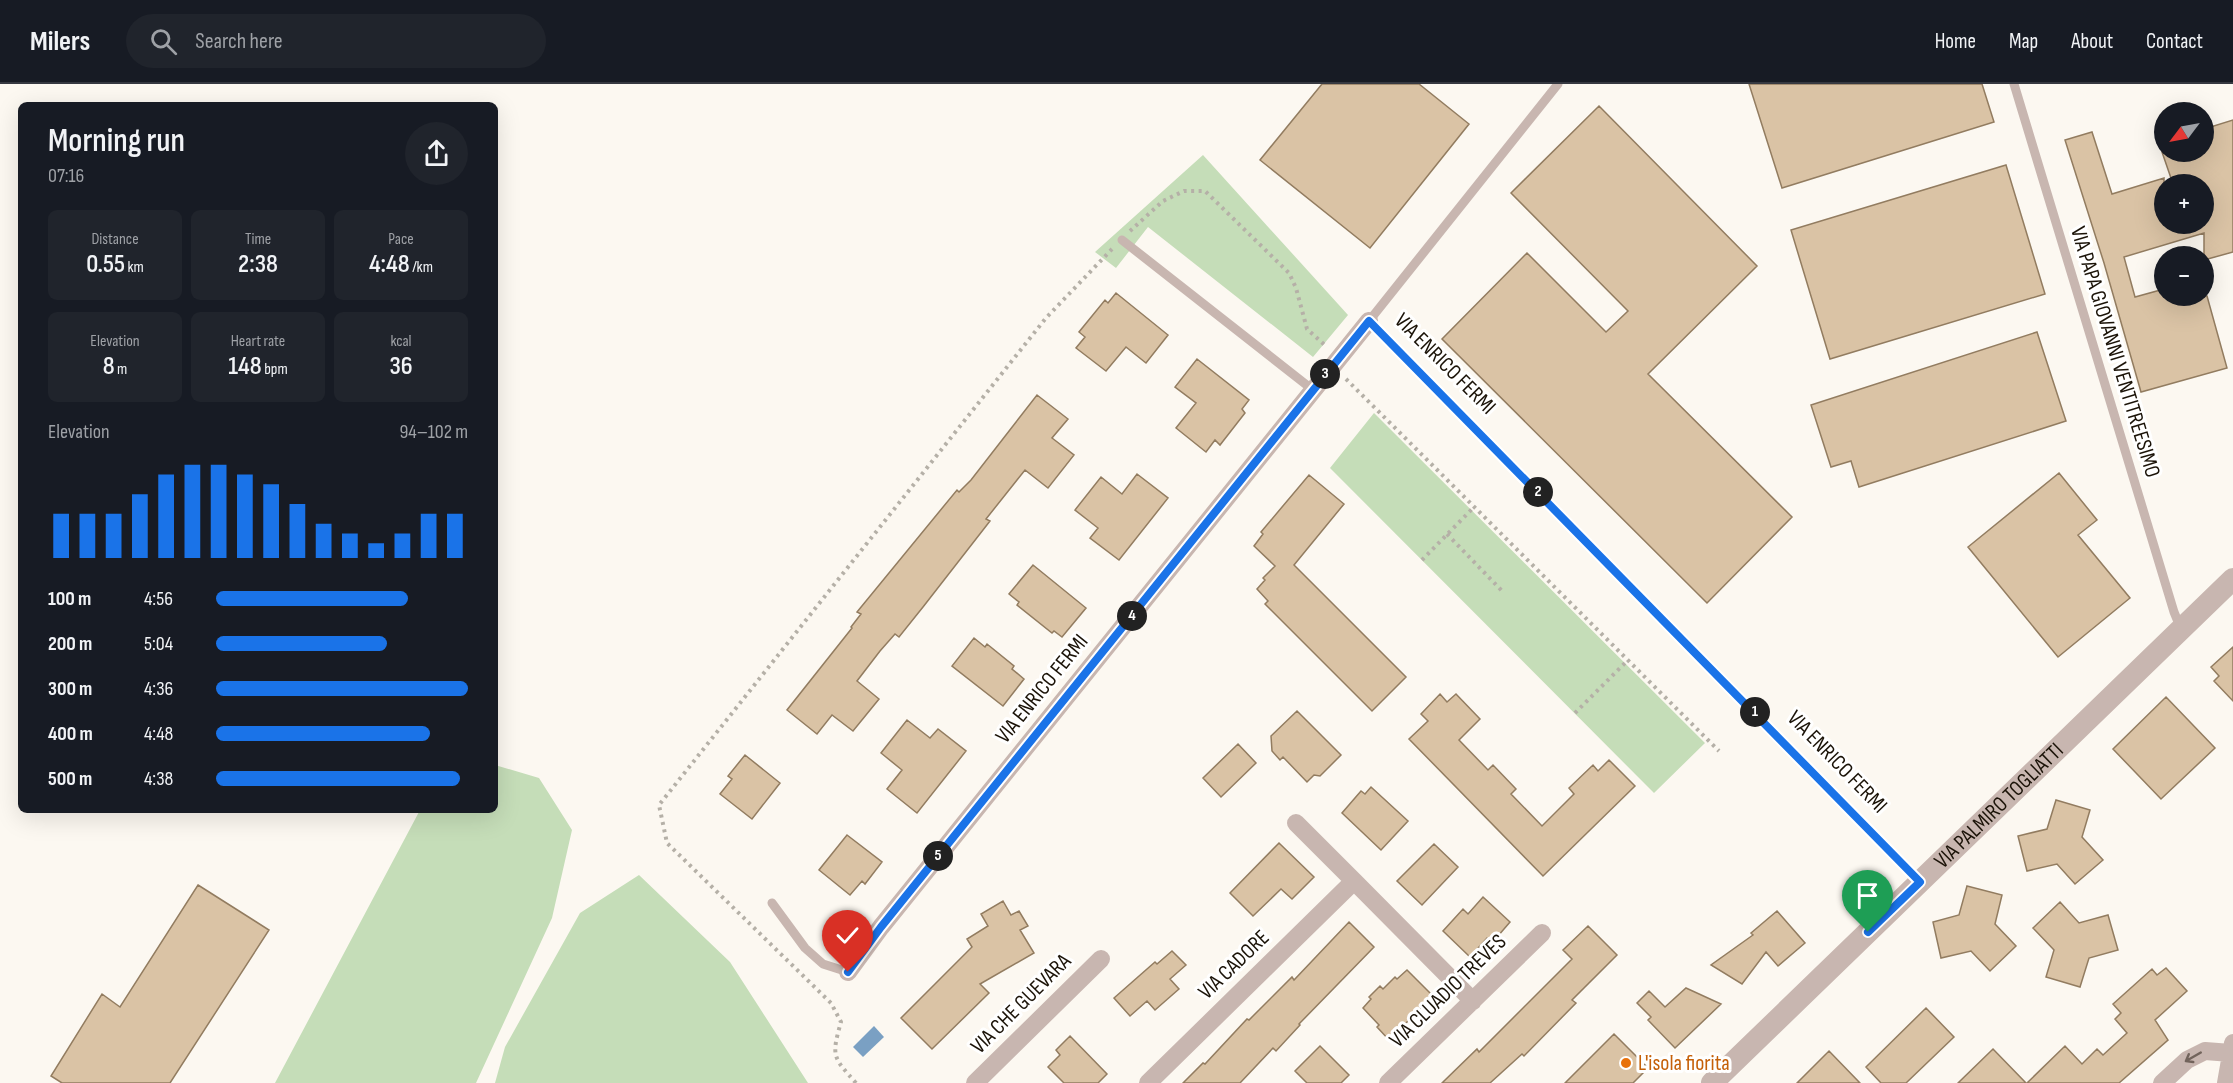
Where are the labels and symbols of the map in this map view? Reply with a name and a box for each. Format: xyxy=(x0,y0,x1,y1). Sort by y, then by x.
north arrow xyxy=(2154,102,2214,162)
street label: VIA PAPA GIOVANNI VENTITREESIMO xyxy=(2064,223,2166,481)
street label: VIA ENRICO FERMI xyxy=(1389,308,1501,420)
pin: 3 xyxy=(1310,359,1340,389)
pin: 2 xyxy=(1523,477,1553,507)
pin: 4 xyxy=(1117,601,1147,631)
street label: VIA ENRICO FERMI xyxy=(990,629,1094,749)
pin: 1 xyxy=(1740,697,1770,727)
street label: VIA ENRICO FERMI xyxy=(1781,705,1893,819)
street label: VIA PALMIRO TOGLIATTI xyxy=(1928,737,2069,874)
pin: 5 xyxy=(923,841,953,871)
pin xyxy=(1842,870,1893,932)
pin xyxy=(822,910,873,972)
street label: VIA CADORE xyxy=(1193,925,1275,1005)
street label: VIA CLUADIO TREVES xyxy=(1384,928,1512,1054)
street label: VIA CHE GUEVARA xyxy=(965,948,1077,1060)
place label: L'isola fiorita xyxy=(1638,1050,1730,1077)
one-way arrow xyxy=(2185,1052,2202,1064)
marker: L'isola fiorita xyxy=(1619,1056,1633,1070)

